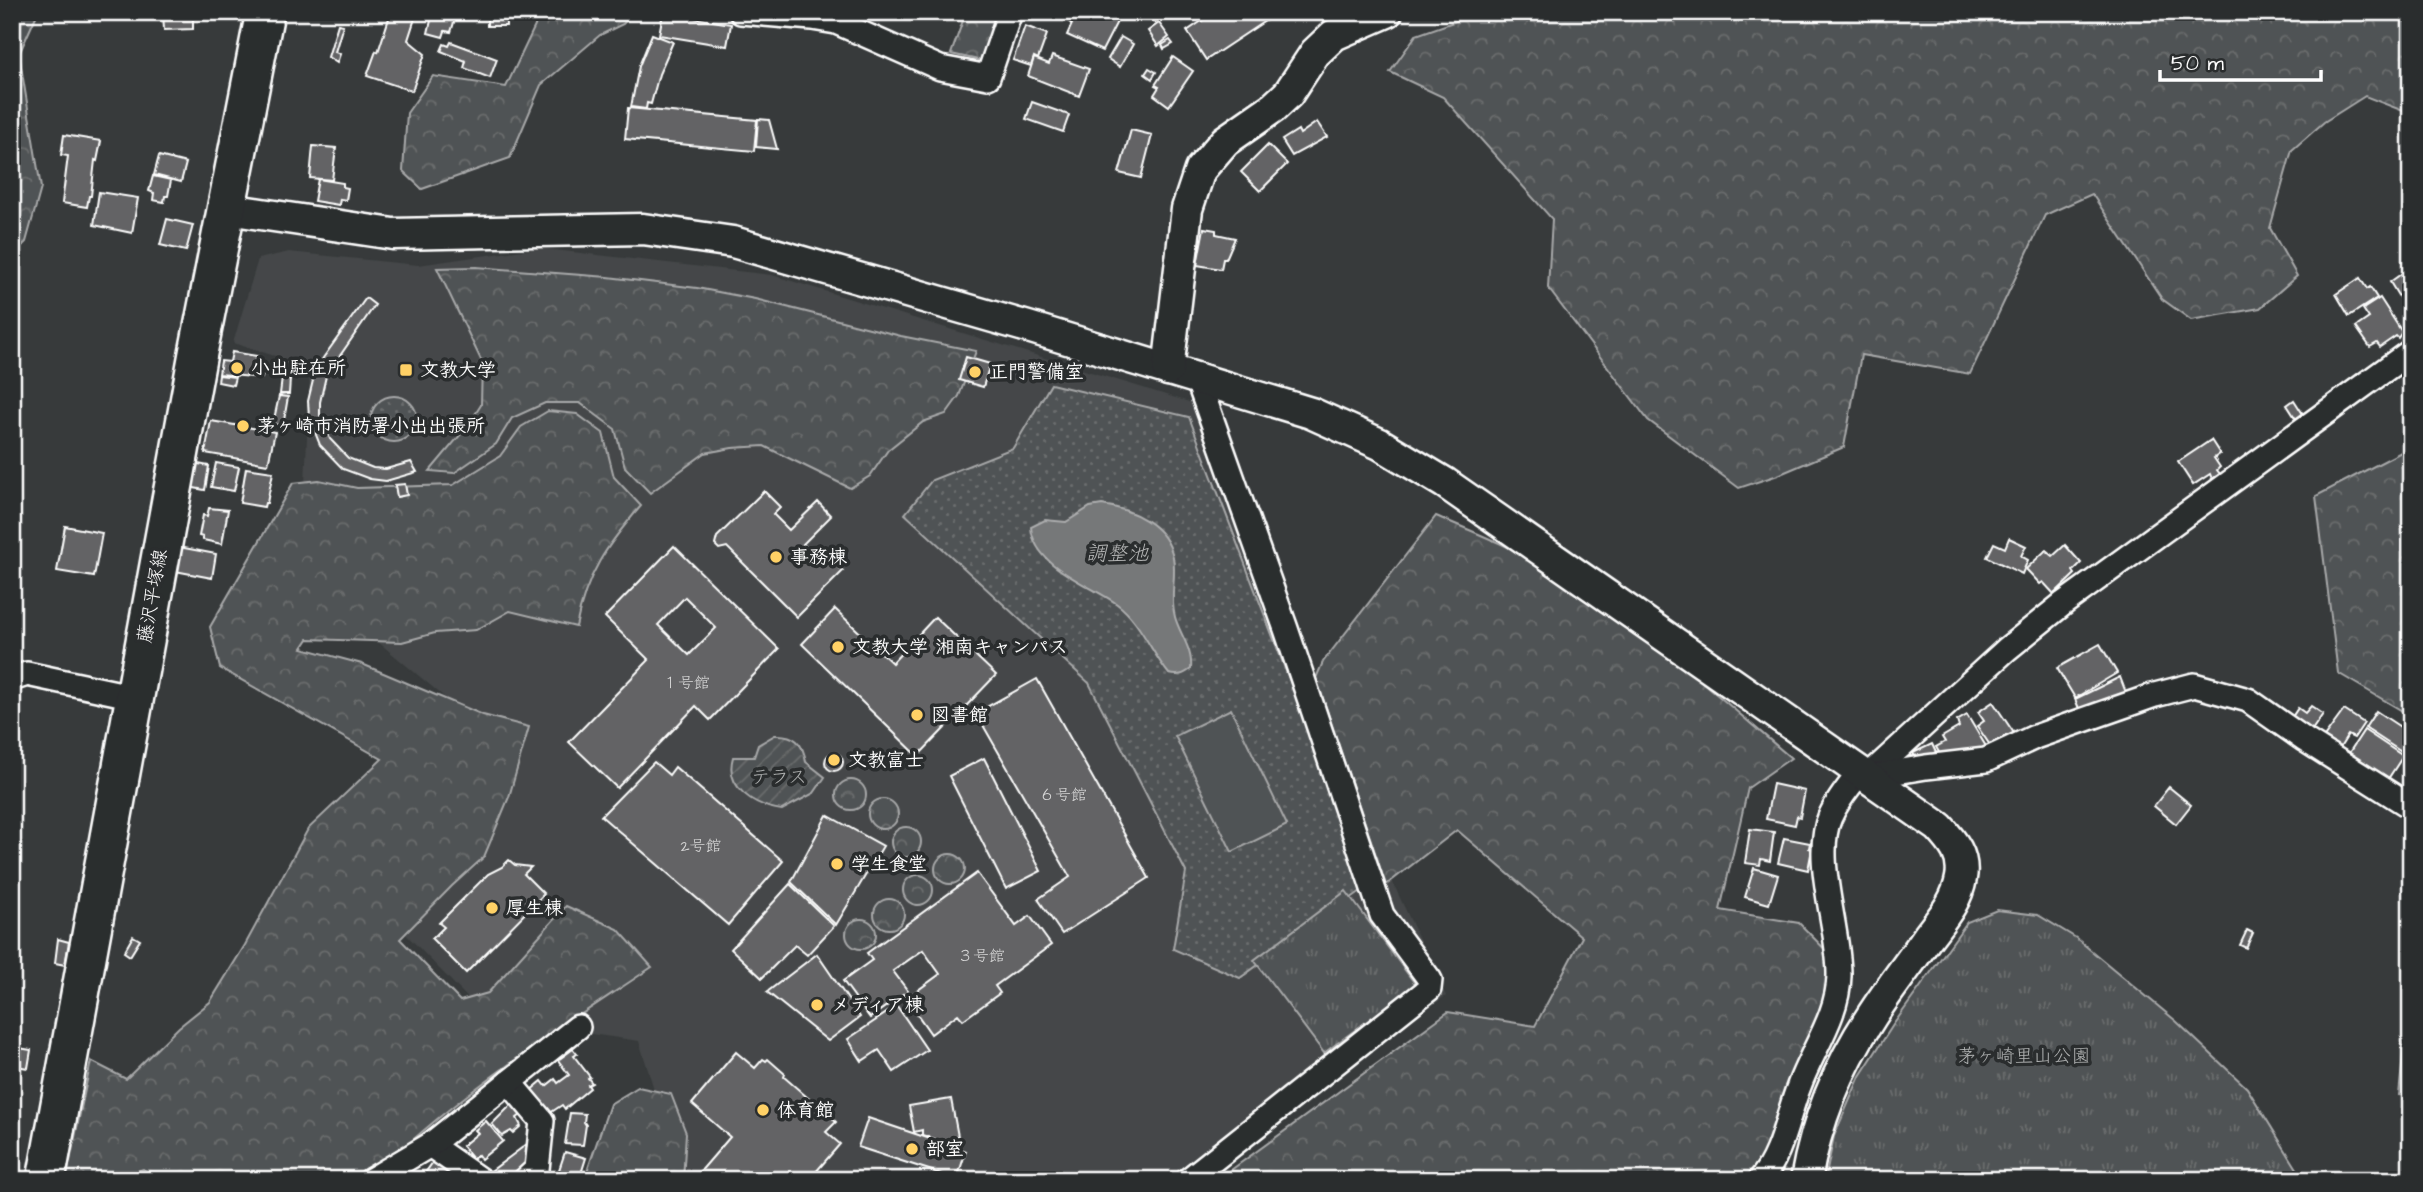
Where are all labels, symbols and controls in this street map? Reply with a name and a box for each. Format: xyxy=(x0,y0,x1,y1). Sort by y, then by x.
scale bar xyxy=(2160,38,2322,82)
text: 50 m xyxy=(2171,49,2225,78)
place label: 小出駐在所 xyxy=(251,355,346,382)
place label: 文教大学 xyxy=(420,357,496,384)
place label: 正門警備室 xyxy=(989,359,1084,386)
marker: 小出駐在所 xyxy=(229,360,245,376)
marker: 文教大学 xyxy=(398,362,414,378)
marker: 正門警備室 xyxy=(967,364,983,380)
place label: 茅ヶ崎市消防署小出出張所 xyxy=(257,413,485,440)
marker: 茅ヶ崎市消防署小出出張所 xyxy=(235,418,251,434)
water label: 調整池 xyxy=(1086,539,1149,568)
place label: 事務棟 xyxy=(790,544,847,571)
street label: 藤沢平塚線 xyxy=(131,547,175,645)
marker: 事務棟 xyxy=(768,549,784,565)
place label: 文教大学 湘南キャンパス xyxy=(852,634,1068,661)
marker: 文教大学 湘南キャンパス xyxy=(830,639,846,655)
house number: １号館 xyxy=(662,672,710,694)
place label: 図書館 xyxy=(931,702,988,729)
marker: 図書館 xyxy=(909,707,925,723)
place label: 文教富士 xyxy=(848,747,924,774)
marker: 文教富士 xyxy=(826,752,842,768)
park label: テラス xyxy=(751,764,807,791)
house number: ６号館 xyxy=(1039,784,1087,806)
house number: 2号館 xyxy=(680,835,722,857)
place label: 学生食堂 xyxy=(851,851,927,878)
marker: 学生食堂 xyxy=(829,856,845,872)
place label: 厚生棟 xyxy=(506,895,563,922)
marker: 厚生棟 xyxy=(484,900,500,916)
house number: ３号館 xyxy=(957,945,1005,967)
place label: メディア棟 xyxy=(831,992,924,1019)
marker: メディア棟 xyxy=(809,997,825,1013)
park label: 茅ヶ崎里山公園 xyxy=(1957,1043,2091,1070)
place label: 体育館 xyxy=(777,1097,834,1124)
marker: 体育館 xyxy=(755,1102,771,1118)
place label: 部室 xyxy=(926,1136,964,1163)
marker: 部室 xyxy=(904,1141,920,1157)

